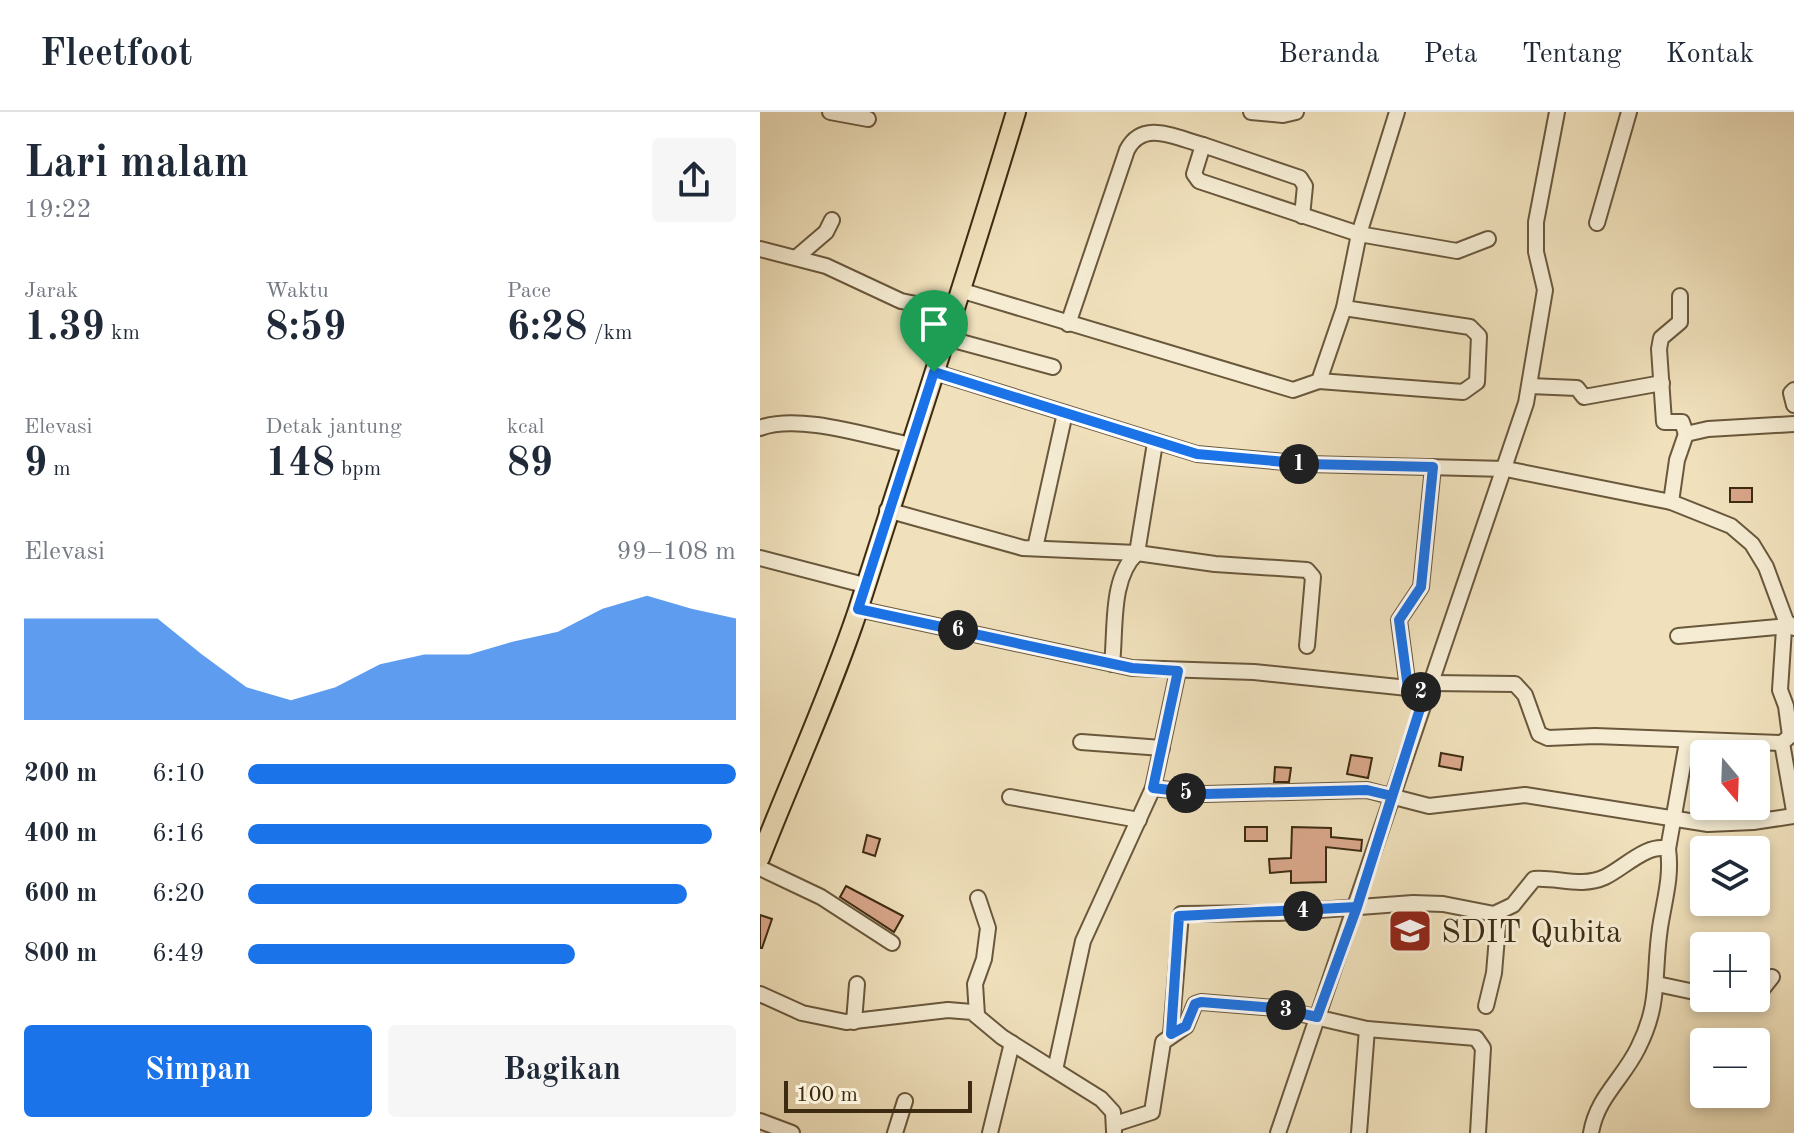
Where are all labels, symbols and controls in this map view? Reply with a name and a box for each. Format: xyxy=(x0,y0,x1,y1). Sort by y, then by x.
text: Fleetfoot xyxy=(40,36,192,74)
text: Beranda xyxy=(1278,41,1380,69)
text: Peta xyxy=(1424,41,1478,69)
text: Tentang xyxy=(1522,41,1622,69)
text: Kontak xyxy=(1666,41,1754,69)
button: share xyxy=(652,138,736,222)
text: Lari malam xyxy=(24,142,249,186)
text: 19:22 xyxy=(24,197,92,223)
text: Jarak xyxy=(24,280,78,302)
text: Waktu xyxy=(265,280,329,302)
text: Pace xyxy=(507,280,551,302)
pin xyxy=(900,290,968,372)
icon: arrive xyxy=(912,302,956,346)
text: 1.39 xyxy=(24,309,105,349)
text: 8:59 xyxy=(265,309,346,349)
text: 6:28 xyxy=(507,309,587,349)
text: km xyxy=(105,322,140,344)
text: /km xyxy=(587,322,632,344)
text: Elevasi xyxy=(24,416,93,438)
text: Detak jantung xyxy=(265,416,402,438)
text: kcal xyxy=(507,416,545,438)
pin: 1 xyxy=(1279,444,1319,484)
text: 9 xyxy=(24,445,47,485)
text: 148 xyxy=(265,445,335,485)
text: 89 xyxy=(507,445,553,485)
text: 1 xyxy=(1293,453,1305,475)
text: m xyxy=(47,458,71,480)
text: bpm xyxy=(335,458,381,480)
text: Elevasi xyxy=(24,539,105,565)
text: 99–108 m xyxy=(617,539,736,565)
pin: 6 xyxy=(938,610,978,650)
text: 6 xyxy=(952,619,964,641)
pin: 2 xyxy=(1401,672,1441,712)
text: 2 xyxy=(1415,681,1427,703)
north arrow xyxy=(1690,740,1770,820)
map controls xyxy=(1690,740,1770,1108)
text: 200 m xyxy=(24,761,97,787)
text: 6:10 xyxy=(152,761,205,787)
pin: 5 xyxy=(1166,773,1206,813)
text: 5 xyxy=(1180,782,1192,804)
text: 400 m xyxy=(24,821,97,847)
text: 6:16 xyxy=(152,821,205,847)
button: layers xyxy=(1690,836,1770,916)
text: 600 m xyxy=(24,881,97,907)
text: 6:20 xyxy=(152,881,205,907)
pin: 4 xyxy=(1283,891,1323,931)
text: 4 xyxy=(1297,900,1309,922)
school or university icon: SDIT Qubita xyxy=(1386,907,1434,955)
place label: SDIT Qubita xyxy=(1441,918,1622,950)
button: + xyxy=(1690,932,1770,1012)
text: 800 m xyxy=(24,941,97,967)
text: 6:49 xyxy=(152,941,205,967)
pin: 3 xyxy=(1266,990,1306,1030)
text: 3 xyxy=(1280,999,1292,1021)
button: Simpan xyxy=(24,1025,372,1117)
button: Bagikan xyxy=(388,1025,736,1117)
button: − xyxy=(1690,1028,1770,1108)
scale bar xyxy=(784,1077,972,1113)
text: 100 m xyxy=(796,1084,858,1106)

